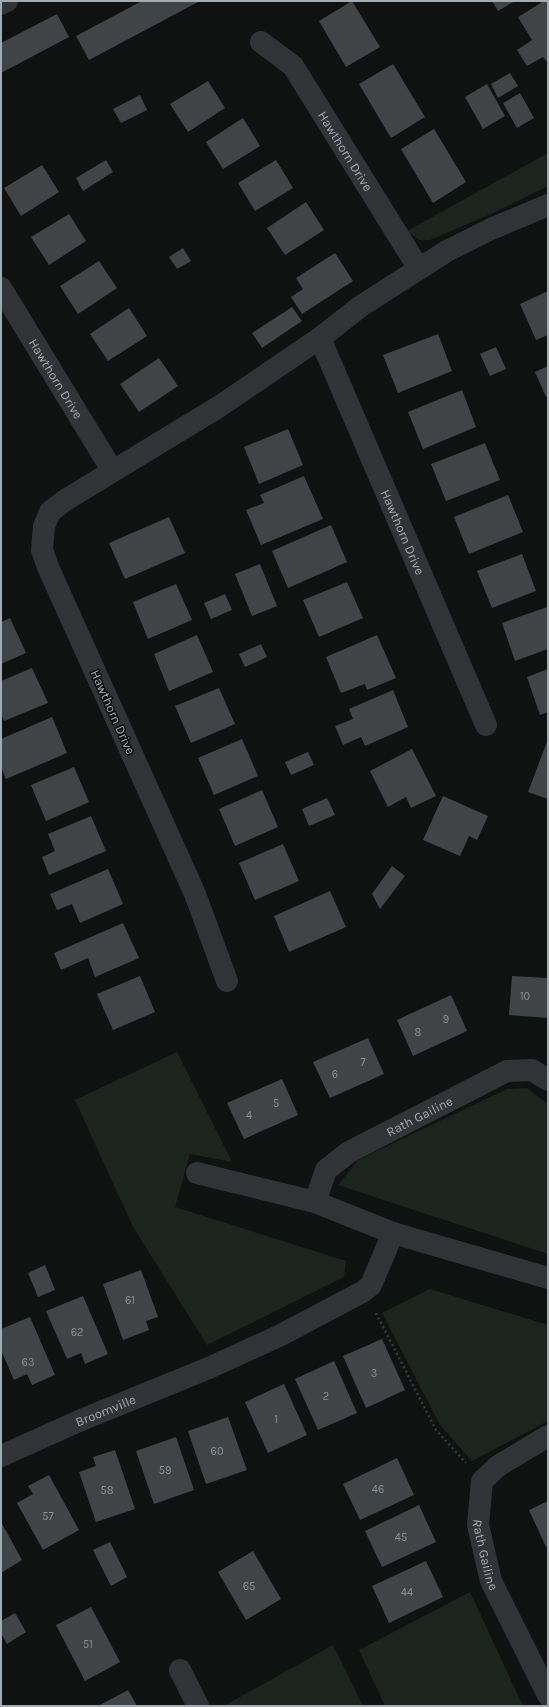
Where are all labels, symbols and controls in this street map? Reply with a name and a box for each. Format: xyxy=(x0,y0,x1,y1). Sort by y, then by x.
street label: Hawthorn Drive xyxy=(315,108,376,194)
street label: Hawthorn Drive xyxy=(26,336,87,422)
street label: Hawthorn Drive xyxy=(378,487,428,577)
street label: Hawthorn Drive xyxy=(88,667,139,757)
house number: 10 xyxy=(520,990,530,1003)
house number: 9 xyxy=(443,1013,449,1026)
house number: 8 xyxy=(415,1026,422,1039)
house number: 7 xyxy=(360,1056,366,1069)
house number: 6 xyxy=(332,1068,338,1081)
street label: Rath Gailine xyxy=(384,1093,455,1139)
house number: 5 xyxy=(273,1097,279,1110)
house number: 4 xyxy=(246,1109,252,1122)
house number: 61 xyxy=(125,1294,135,1307)
house number: 62 xyxy=(71,1326,83,1339)
house number: 63 xyxy=(22,1356,34,1369)
house number: 3 xyxy=(371,1367,377,1380)
house number: 2 xyxy=(323,1390,329,1403)
street label: Broomville xyxy=(73,1391,138,1429)
house number: 1 xyxy=(274,1413,278,1426)
house number: 60 xyxy=(211,1445,223,1458)
house number: 59 xyxy=(159,1464,171,1477)
house number: 46 xyxy=(372,1483,384,1496)
house number: 58 xyxy=(101,1484,114,1497)
house number: 57 xyxy=(42,1510,54,1523)
street label: Rath Gailine xyxy=(470,1519,502,1593)
house number: 45 xyxy=(395,1531,407,1544)
house number: 65 xyxy=(243,1580,255,1593)
house number: 44 xyxy=(401,1586,413,1599)
house number: 51 xyxy=(83,1638,93,1651)

